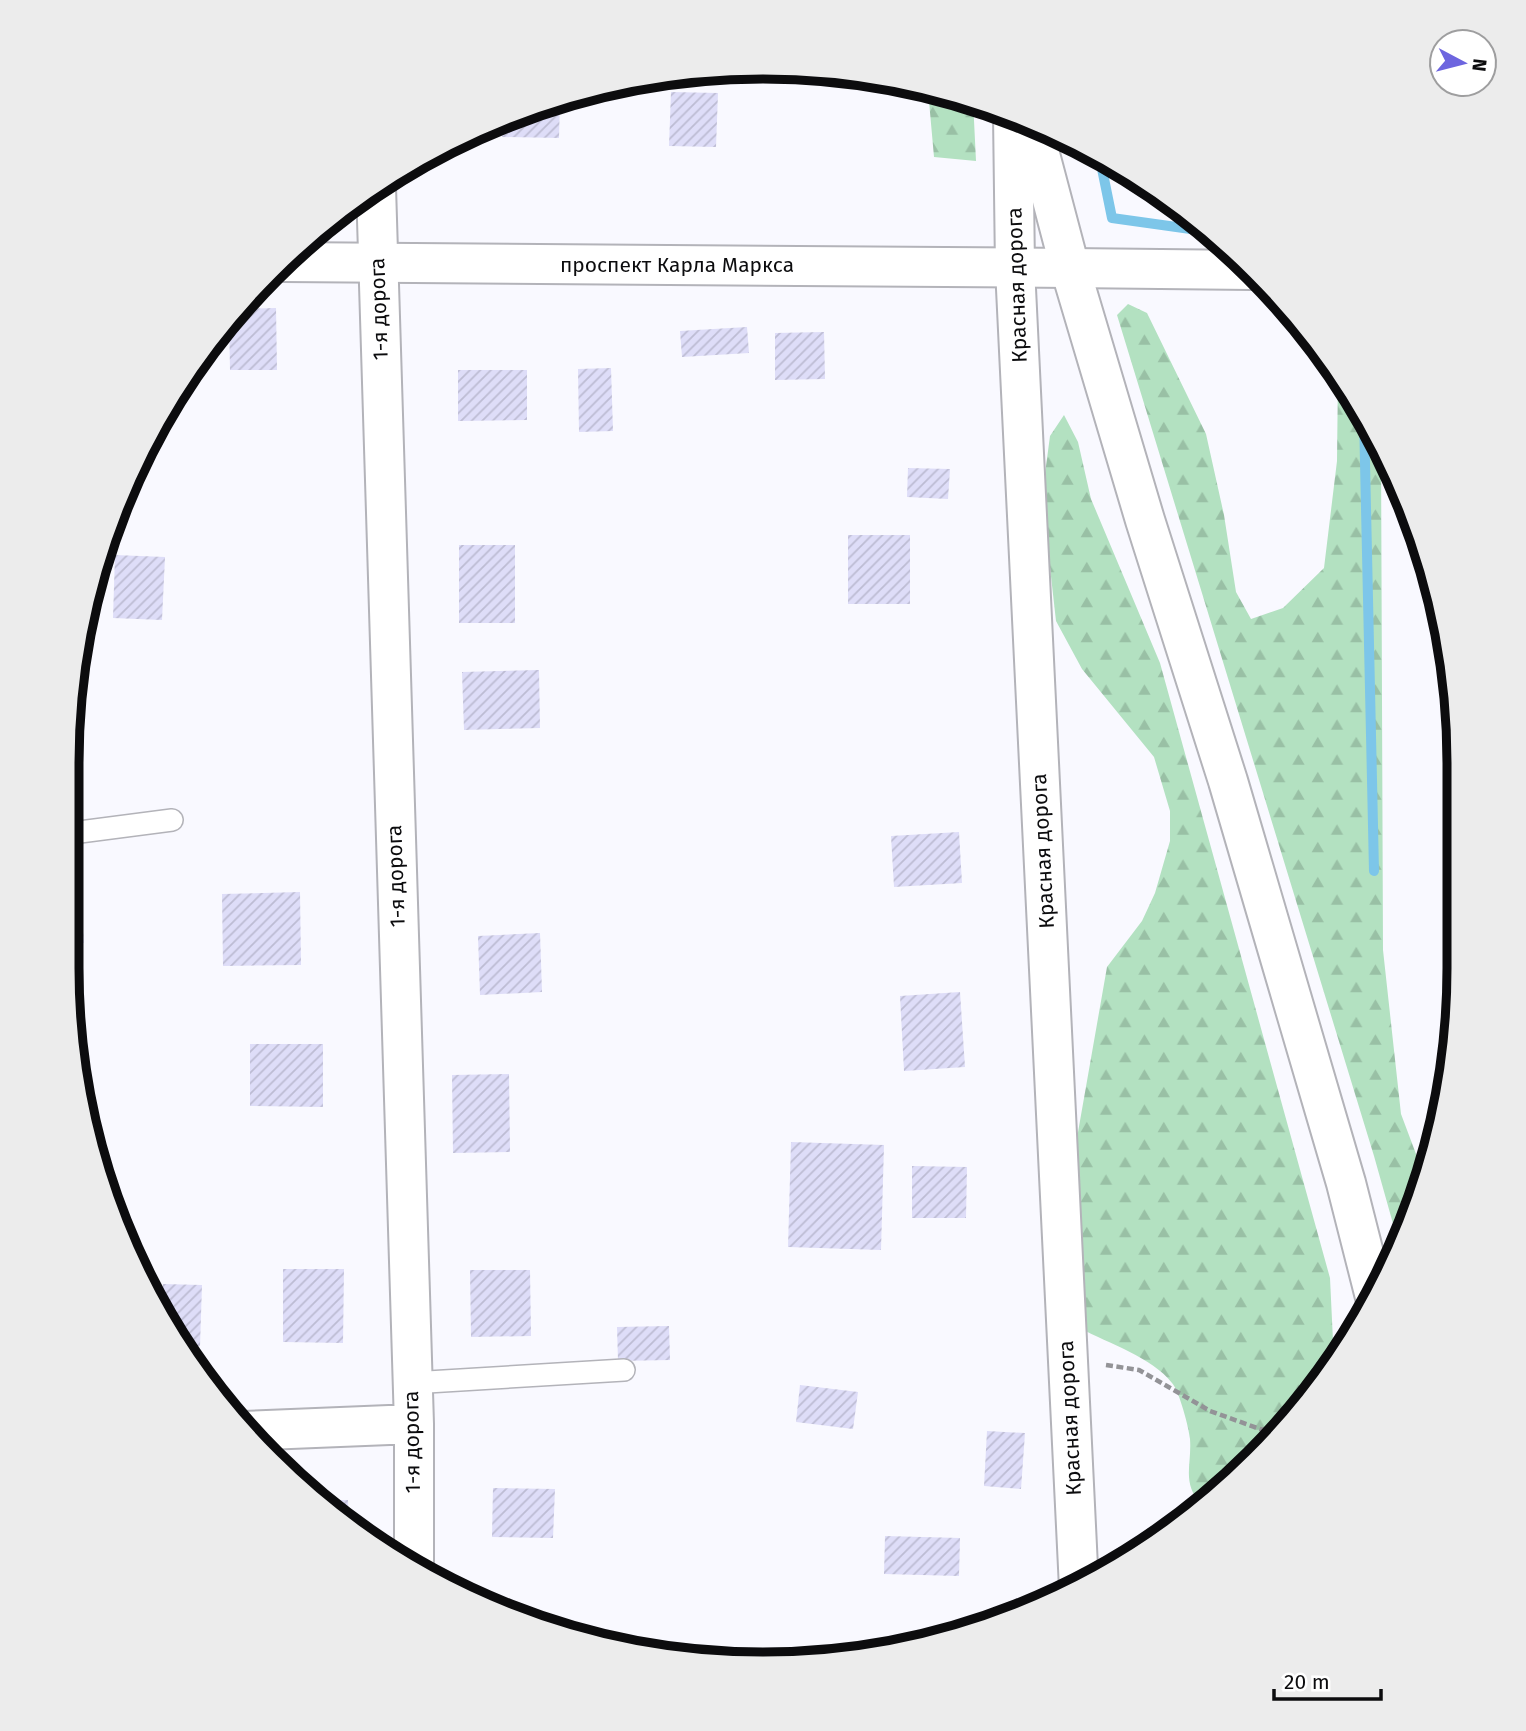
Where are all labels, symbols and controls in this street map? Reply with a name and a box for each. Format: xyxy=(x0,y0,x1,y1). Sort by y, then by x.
north arrow xyxy=(1428,28,1498,98)
text: N xyxy=(1467,57,1492,73)
street label: Красная дорога xyxy=(1001,207,1033,363)
street label: проспект Карла Маркса xyxy=(560,252,794,278)
street label: 1-я дорога xyxy=(364,257,394,361)
street label: Красная дорога xyxy=(1026,773,1060,929)
street label: 1-я дорога xyxy=(381,824,411,928)
street label: Красная дорога xyxy=(1053,1340,1087,1496)
street label: 1-я дорога xyxy=(398,1390,426,1494)
scale bar xyxy=(1274,1658,1381,1702)
text: 20 m xyxy=(1284,1669,1330,1695)

